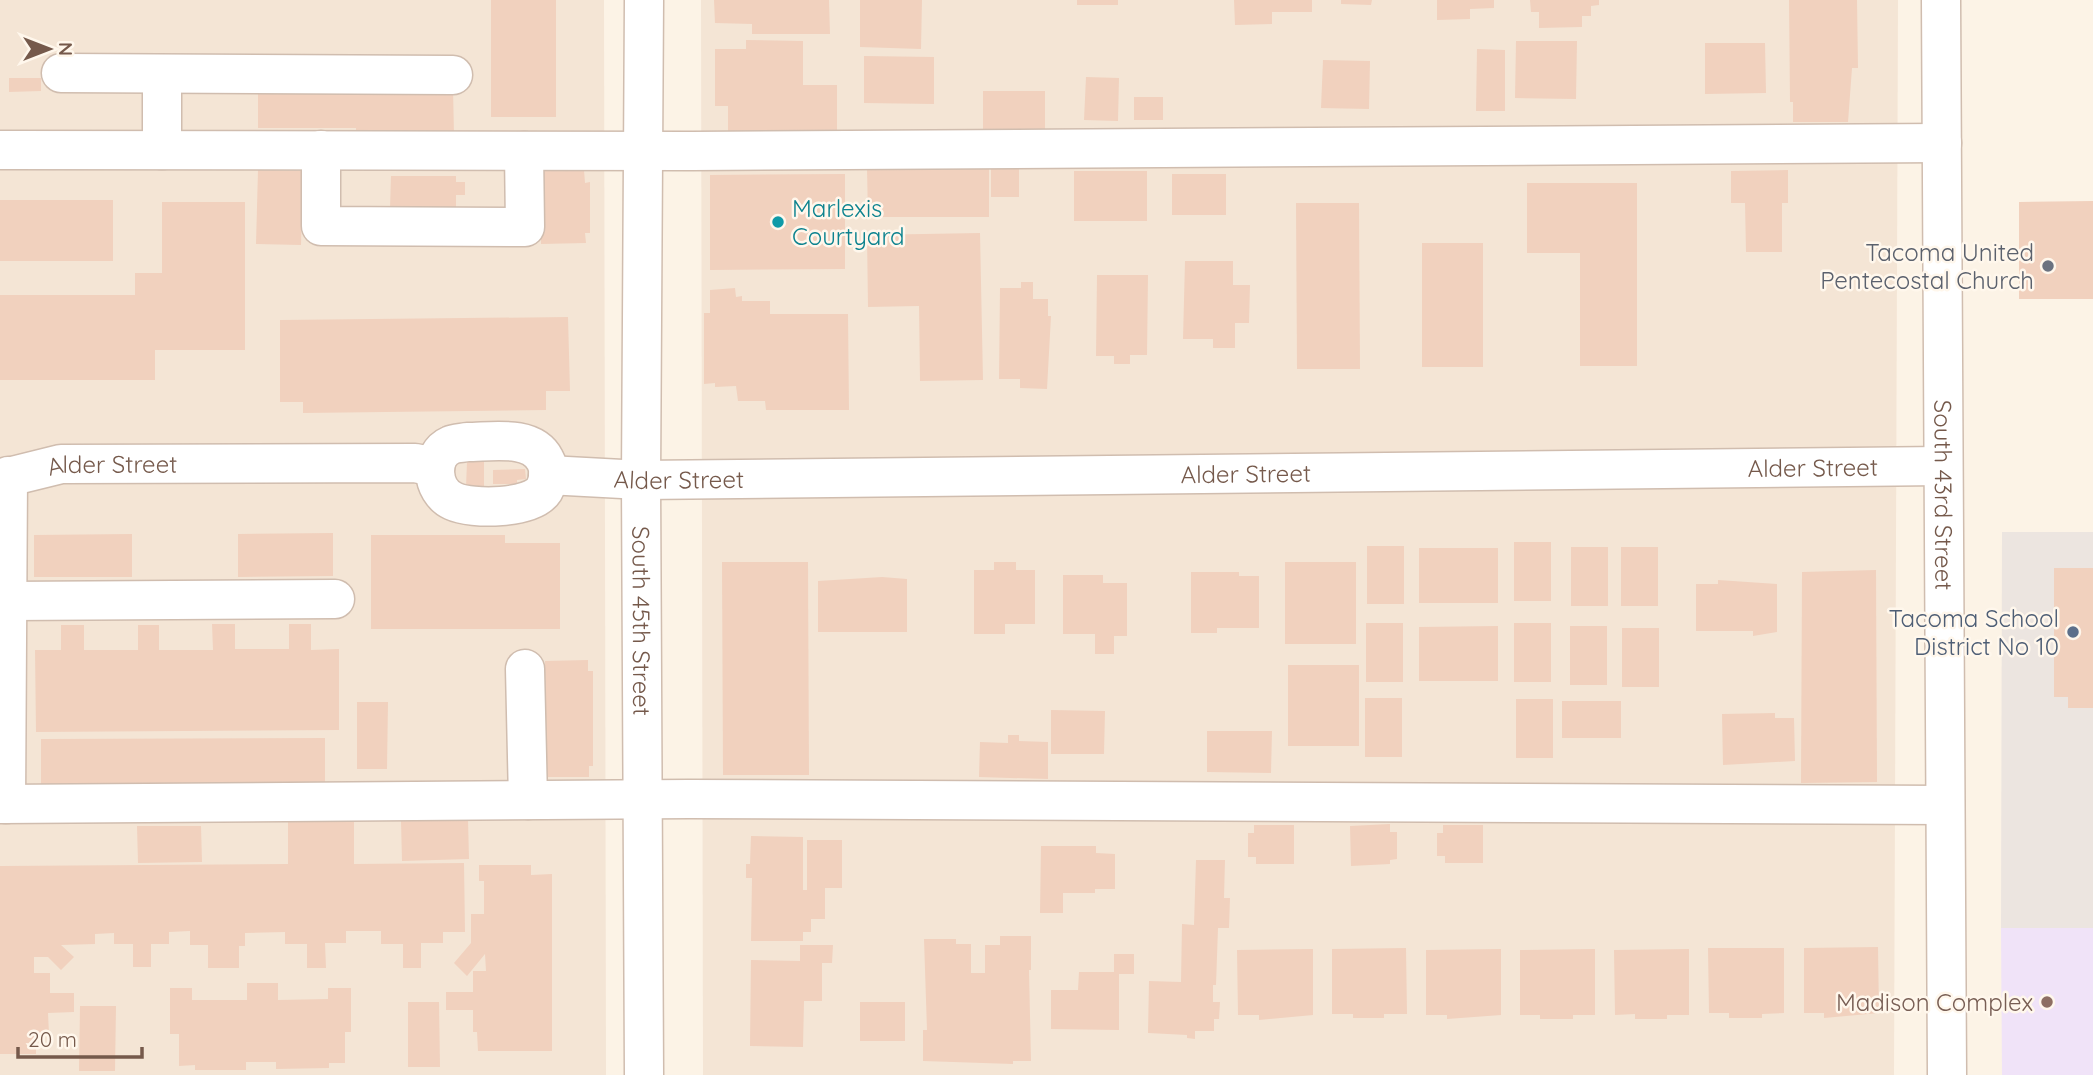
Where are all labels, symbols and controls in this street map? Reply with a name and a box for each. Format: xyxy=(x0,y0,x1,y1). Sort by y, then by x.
north arrow xyxy=(14,14,84,84)
text: N xyxy=(54,42,78,56)
place label: Marlexis Courtyard xyxy=(792,193,905,251)
marker: Marlexis Courtyard xyxy=(770,214,786,230)
place label: Tacoma United Pentecostal Church xyxy=(1820,237,2034,295)
marker: Tacoma United Pentecostal Church xyxy=(2040,258,2056,274)
street label: South 43rd Street xyxy=(1928,400,1959,590)
street label: Alder Street xyxy=(44,449,177,482)
street label: Alder Street xyxy=(1747,452,1878,483)
street label: Alder Street xyxy=(1180,458,1311,489)
street label: Alder Street xyxy=(613,464,744,495)
street label: South 45th Street xyxy=(626,526,657,716)
place label: Tacoma School District No 10 xyxy=(1888,603,2059,661)
marker: Tacoma School District No 10 xyxy=(2065,624,2081,640)
place label: Madison Complex xyxy=(1836,987,2033,1017)
marker: Madison Complex xyxy=(2039,994,2055,1010)
scale bar xyxy=(18,1016,142,1060)
text: 20 m xyxy=(28,1026,77,1052)

